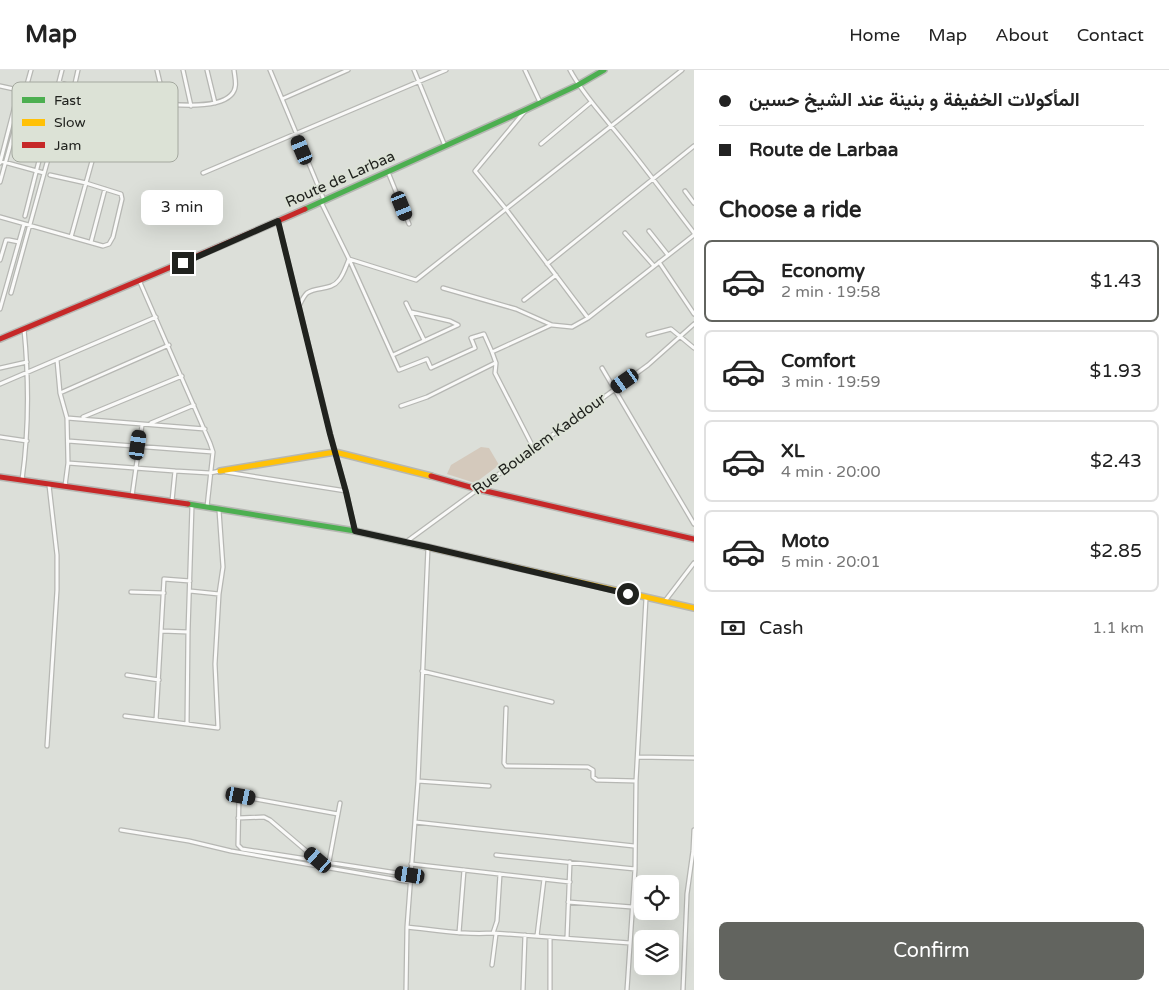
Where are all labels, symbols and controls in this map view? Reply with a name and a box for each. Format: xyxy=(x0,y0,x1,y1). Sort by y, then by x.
text: Map xyxy=(25,20,77,49)
text: Home xyxy=(849,24,900,46)
text: Map xyxy=(928,24,967,46)
text: About xyxy=(995,24,1049,46)
text: Contact xyxy=(1077,24,1144,46)
legend xyxy=(12,82,178,162)
text: المأكولات الخفيفة و بنينة عند الشيخ حسين xyxy=(749,89,1080,111)
text: Fast xyxy=(54,92,82,109)
text: Slow xyxy=(54,114,86,131)
car xyxy=(289,133,314,167)
text: Jam xyxy=(54,137,81,154)
text: Route de Larbaa xyxy=(749,139,898,161)
street label: Route de Larbaa xyxy=(282,147,398,211)
car xyxy=(389,189,414,223)
callout: 3 min xyxy=(142,190,224,226)
text: 3 min xyxy=(161,197,203,217)
text: Choose a ride xyxy=(719,197,862,223)
route end xyxy=(172,252,194,274)
icon: car xyxy=(721,259,766,304)
text: Economy xyxy=(781,260,865,282)
text: $1.43 xyxy=(1090,270,1142,292)
text: 2 min · 19:58 xyxy=(781,282,880,302)
icon: car xyxy=(721,349,766,394)
text: Comfort xyxy=(781,350,855,372)
text: $1.93 xyxy=(1090,360,1142,382)
car xyxy=(608,366,641,396)
text: 3 min · 19:59 xyxy=(781,372,880,392)
street label: Rue Boualem Kaddour xyxy=(469,389,609,498)
car xyxy=(128,429,147,461)
icon: car xyxy=(721,439,766,484)
text: XL xyxy=(781,440,805,462)
text: $2.43 xyxy=(1090,450,1142,472)
text: 4 min · 20:00 xyxy=(781,462,880,482)
icon: car xyxy=(721,529,766,574)
text: Moto xyxy=(781,530,829,552)
text: $2.85 xyxy=(1090,540,1142,562)
text: 5 min · 20:01 xyxy=(781,552,880,572)
route start xyxy=(617,583,639,605)
icon: cash xyxy=(719,614,747,642)
text: Cash xyxy=(759,617,804,639)
text: 1.1 km xyxy=(1092,618,1144,638)
car xyxy=(224,786,257,806)
car xyxy=(301,844,334,876)
car xyxy=(394,865,425,885)
map controls xyxy=(634,875,679,975)
button: locate xyxy=(634,875,679,920)
button: Confirm xyxy=(719,922,1144,980)
button: layers xyxy=(634,930,679,975)

